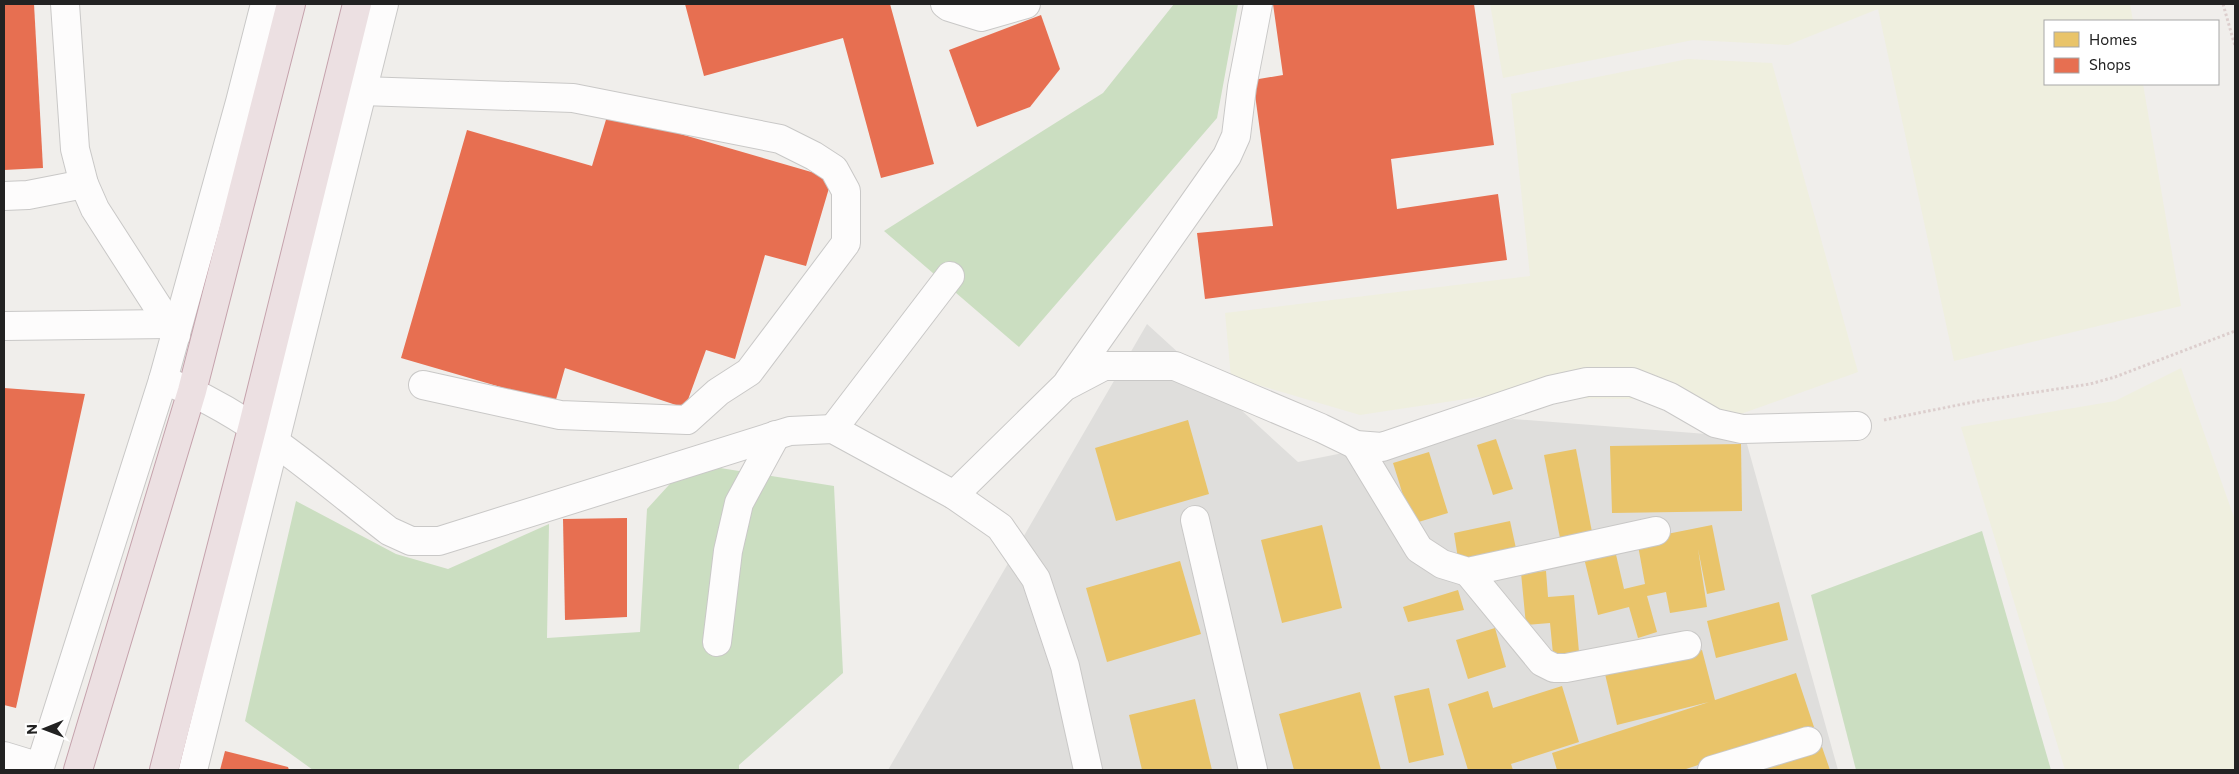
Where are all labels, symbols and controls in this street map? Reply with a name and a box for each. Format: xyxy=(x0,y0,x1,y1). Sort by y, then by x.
legend xyxy=(2044,20,2219,85)
text: Homes xyxy=(2089,30,2137,48)
text: Shops xyxy=(2089,55,2131,73)
north arrow xyxy=(20,704,70,754)
text: N xyxy=(23,724,40,735)

